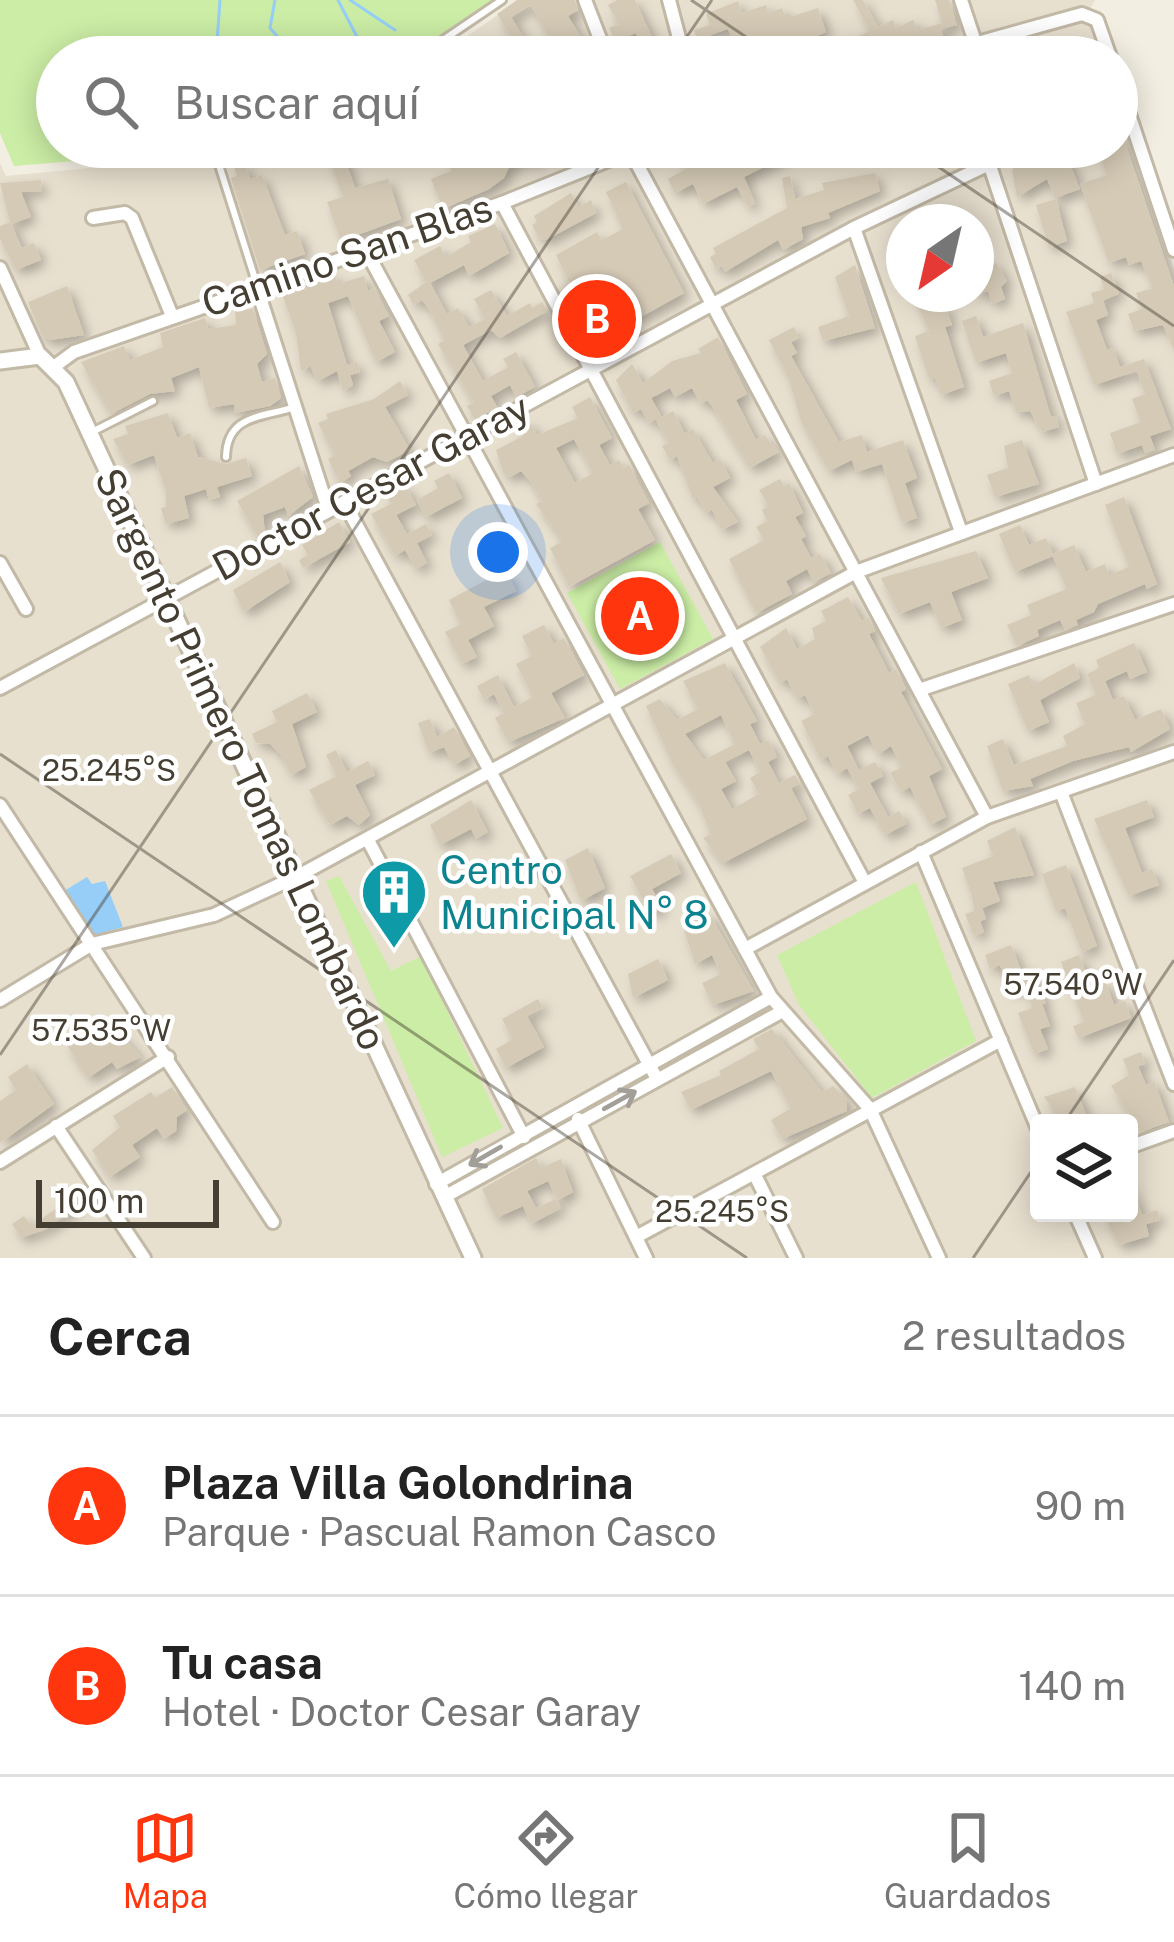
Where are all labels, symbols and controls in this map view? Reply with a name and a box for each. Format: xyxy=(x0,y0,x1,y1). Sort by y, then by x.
search box xyxy=(36,36,1138,168)
icon: search xyxy=(78,69,144,135)
text: Buscar aquí xyxy=(174,76,420,129)
street label: Camino San Blas xyxy=(196,184,498,326)
north arrow xyxy=(886,204,994,312)
pin: B xyxy=(558,274,636,364)
street label: Doctor Cesar Garay xyxy=(205,384,537,590)
street label: Sargento Primero Tomas Lombardo xyxy=(86,461,396,1057)
your location xyxy=(468,522,528,582)
pin: A xyxy=(601,571,679,661)
text: 25.245°S xyxy=(42,752,176,788)
place label: Centro Municipal N° 8 xyxy=(440,847,708,938)
building icon: Centro Municipal N° 8 xyxy=(359,857,429,951)
text: 57.540°W xyxy=(1003,966,1143,1002)
text: 57.535°W xyxy=(31,1012,171,1048)
one-way arrow xyxy=(601,1088,636,1111)
map controls xyxy=(1030,1114,1138,1222)
button: layers xyxy=(1030,1114,1138,1222)
one-way arrow xyxy=(468,1144,503,1168)
scale bar xyxy=(36,1174,219,1227)
text: 100 m xyxy=(54,1182,144,1220)
text: 25.245°S xyxy=(655,1193,789,1229)
text: Cerca xyxy=(48,1307,192,1366)
text: 2 resultados xyxy=(902,1313,1126,1359)
text: Plaza Villa Golondrina xyxy=(162,1456,633,1509)
text: A xyxy=(73,1483,101,1529)
text: 90 m xyxy=(1035,1483,1126,1529)
text: Parque · Pascual Ramon Casco xyxy=(162,1509,717,1555)
text: Tu casa xyxy=(162,1636,323,1689)
text: B xyxy=(74,1663,100,1709)
text: 140 m xyxy=(1019,1663,1126,1709)
text: Hotel · Doctor Cesar Garay xyxy=(162,1689,641,1735)
tab: Mapa xyxy=(123,1805,208,1915)
tab: Cómo llegar xyxy=(454,1805,638,1915)
tab: Guardados xyxy=(884,1805,1051,1915)

